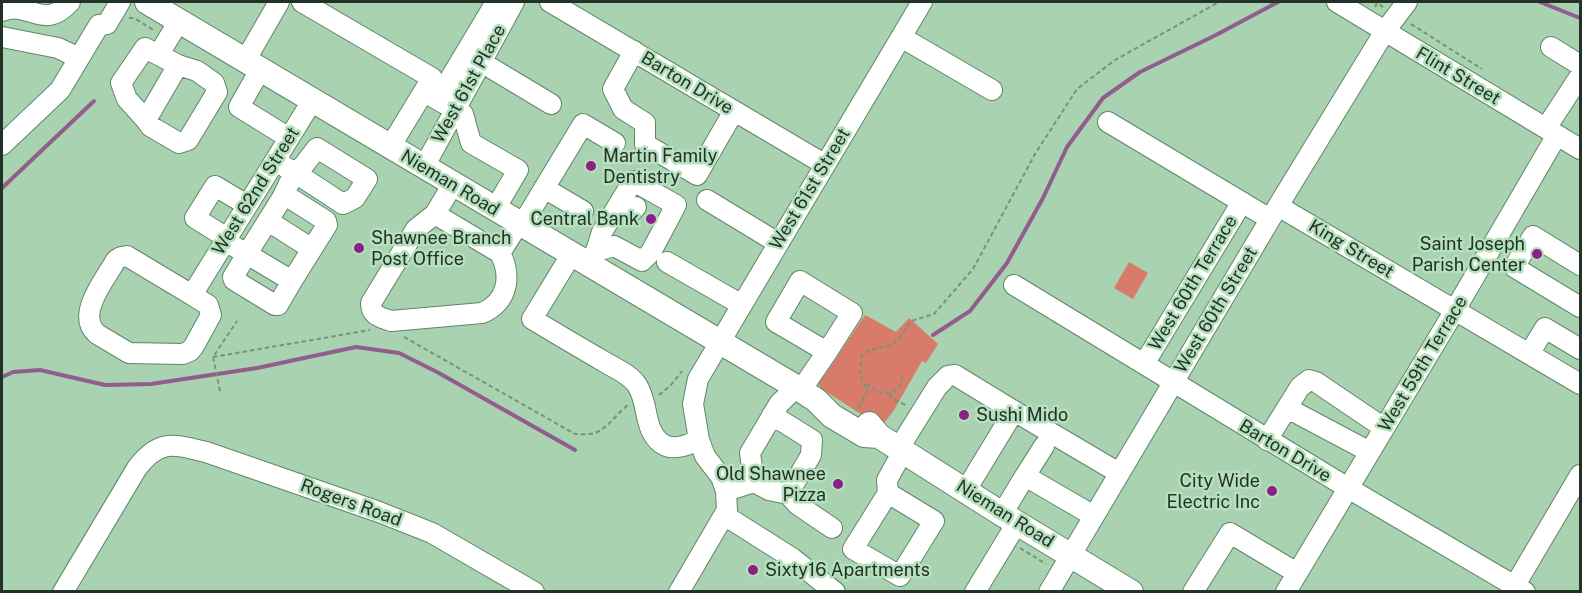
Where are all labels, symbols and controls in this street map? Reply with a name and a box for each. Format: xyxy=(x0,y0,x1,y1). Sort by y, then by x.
street label: West 61st Place xyxy=(427,21,511,147)
street label: Flint Street xyxy=(1412,42,1504,110)
street label: Barton Drive xyxy=(637,47,737,119)
street label: West 62nd Street xyxy=(208,123,304,259)
street label: West 61st Street xyxy=(765,124,855,254)
street label: Nieman Road xyxy=(397,145,503,221)
place label: Martin Family Dentistry xyxy=(603,145,717,188)
marker: Martin Family Dentistry xyxy=(584,159,598,173)
place label: Central Bank xyxy=(530,208,639,230)
street label: West 60th Terrace xyxy=(1144,211,1242,355)
marker: Central Bank xyxy=(644,212,658,226)
street label: King Street xyxy=(1305,215,1397,283)
place label: Shawnee Branch Post Office xyxy=(371,227,511,270)
place label: Saint Joseph Parish Center xyxy=(1412,233,1525,276)
marker: Shawnee Branch Post Office xyxy=(352,241,366,255)
street label: West 60th Street xyxy=(1170,243,1262,377)
marker: Saint Joseph Parish Center xyxy=(1530,247,1544,261)
street label: West 59th Terrace xyxy=(1374,292,1472,436)
place label: Sushi Mido xyxy=(976,404,1068,426)
marker: Sushi Mido xyxy=(957,408,971,422)
street label: Barton Drive xyxy=(1235,415,1335,487)
place label: Old Shawnee Pizza xyxy=(716,463,826,506)
place label: City Wide Electric Inc xyxy=(1167,470,1260,512)
street label: Rogers Road xyxy=(297,475,405,531)
street label: Nieman Road xyxy=(952,475,1058,553)
marker: Old Shawnee Pizza xyxy=(831,477,845,491)
marker: City Wide Electric Inc xyxy=(1265,484,1279,498)
place label: Sixty16 Apartments xyxy=(765,559,930,581)
marker: Sixty16 Apartments xyxy=(746,563,760,577)

